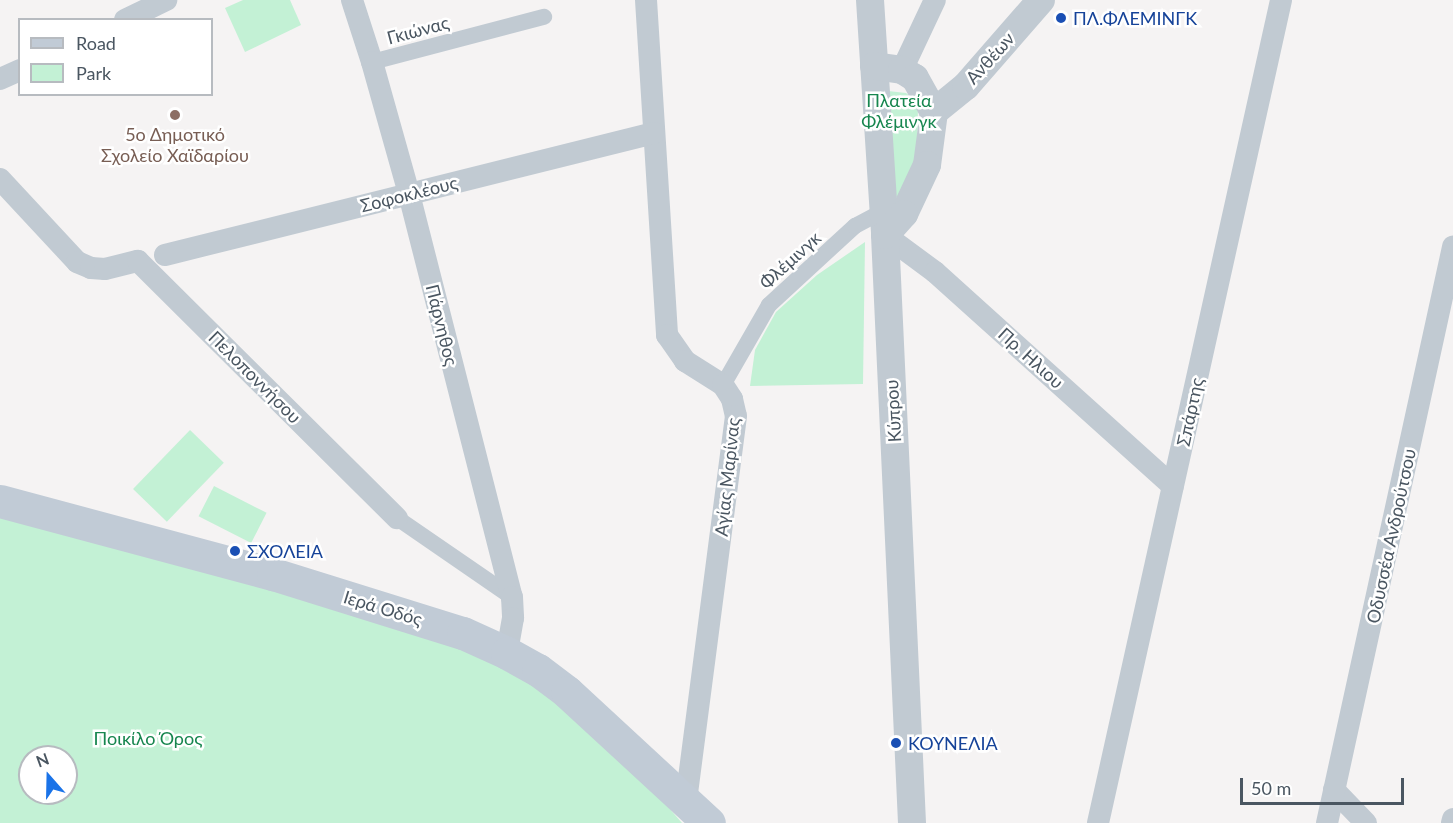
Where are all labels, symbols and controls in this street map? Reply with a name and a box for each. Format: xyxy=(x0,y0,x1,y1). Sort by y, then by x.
place label: ΠΛ.ΦΛΕΜΙΝΓΚ xyxy=(1073,7,1197,29)
street label: Γκιώνας xyxy=(385,11,451,49)
marker: ΠΛ.ΦΛΕΜΙΝΓΚ xyxy=(1054,11,1068,25)
legend xyxy=(18,18,213,96)
street label: Ανθέων xyxy=(961,28,1019,88)
text: Road xyxy=(76,32,116,54)
text: Park xyxy=(76,62,111,84)
park label: Πλατεία Φλέμινγκ xyxy=(861,90,937,132)
marker: 5ο Δημοτικό Σχολείο Χαϊδαρίου xyxy=(168,108,182,122)
place label: 5ο Δημοτικό Σχολείο Χαϊδαρίου xyxy=(101,124,249,166)
street label: Σοφοκλέους xyxy=(358,171,460,217)
street label: Φλέμινγκ xyxy=(755,227,825,293)
street label: Πάρνηθος xyxy=(421,282,463,368)
street label: Πρ. Ηλιου xyxy=(994,323,1068,393)
street label: Πελοποννήσου xyxy=(204,326,306,428)
street label: Σπάρτης xyxy=(1172,376,1208,448)
street label: Κύπρου xyxy=(881,379,905,443)
street label: Αγίας Μαρίνας xyxy=(710,417,744,537)
street label: Οδυσσέα Ανδρούτσου xyxy=(1362,446,1420,626)
place label: ΣΧΟΛΕΙΑ xyxy=(247,540,323,562)
marker: ΣΧΟΛΕΙΑ xyxy=(228,544,242,558)
street label: Ιερά Οδός xyxy=(341,586,425,630)
park label: Ποικίλο Όρος xyxy=(93,727,203,749)
place label: ΚΟΥΝΕΛΙΑ xyxy=(908,732,998,754)
marker: ΚΟΥΝΕΛΙΑ xyxy=(889,736,903,750)
north arrow xyxy=(18,745,78,805)
text: N xyxy=(33,748,51,771)
scale bar xyxy=(1243,766,1406,804)
text: 50 m xyxy=(1251,777,1291,799)

